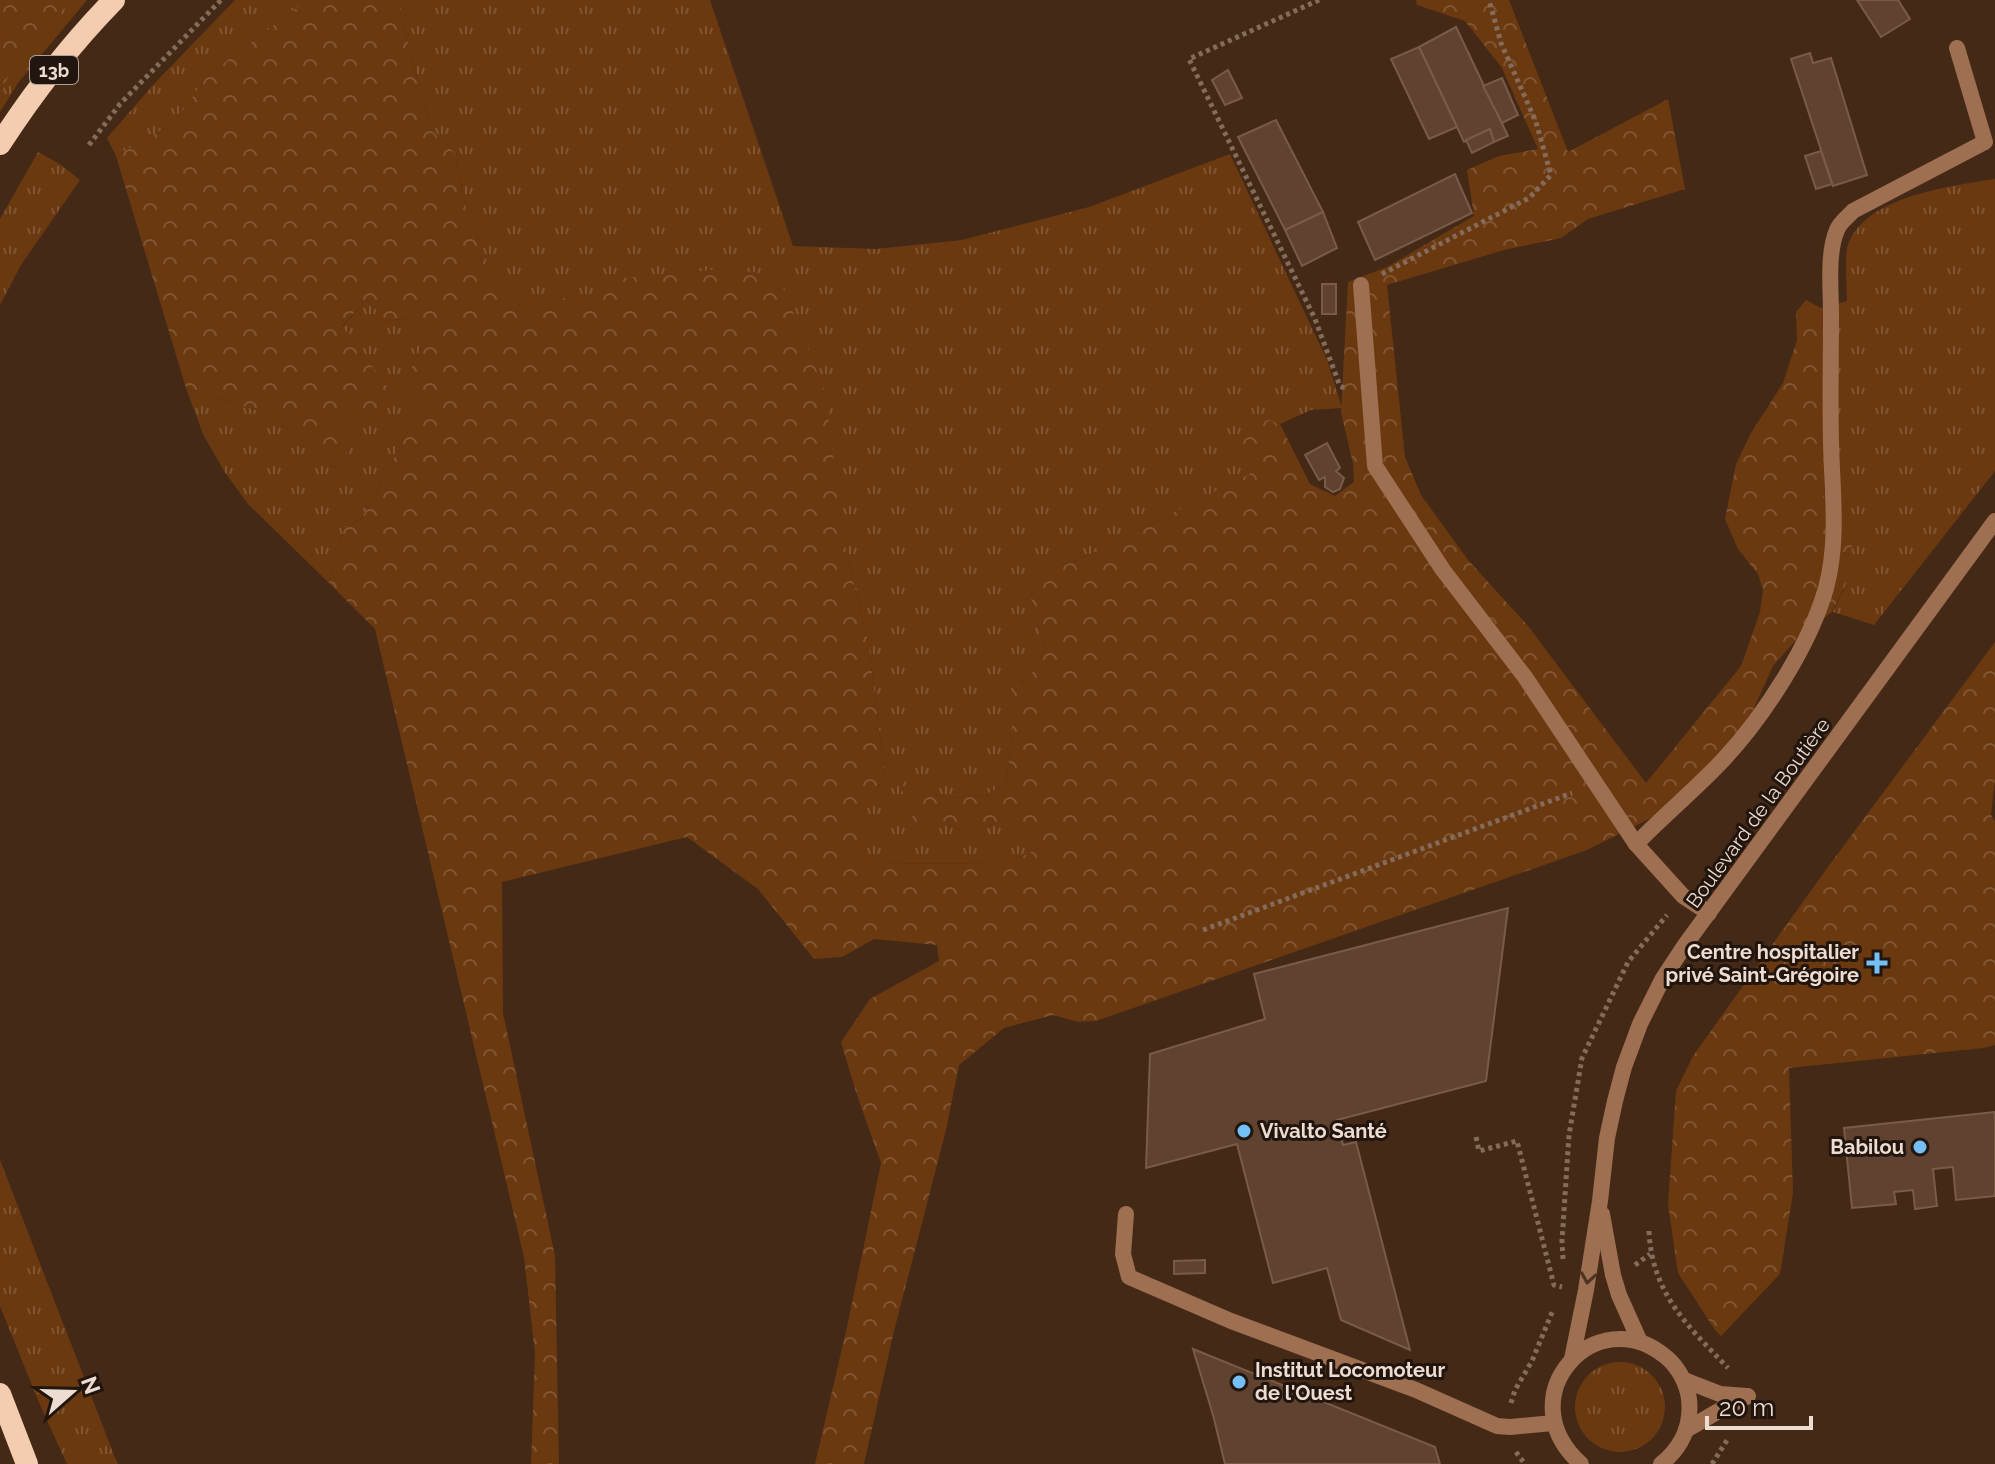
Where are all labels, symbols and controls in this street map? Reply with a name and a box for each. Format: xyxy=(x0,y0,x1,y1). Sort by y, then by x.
road number: 13b xyxy=(30,56,78,84)
street label: Boulevard de la Boutière xyxy=(1681,713,1835,913)
place label: Centre hospitalier privé Saint-Grégoire xyxy=(1666,940,1859,987)
marker: Centre hospitalier privé Saint-Grégoire xyxy=(1866,952,1888,974)
place label: Vivalto Santé xyxy=(1260,1119,1387,1143)
marker: Vivalto Santé xyxy=(1235,1122,1253,1140)
place label: Babilou xyxy=(1830,1135,1904,1159)
marker: Babilou xyxy=(1911,1138,1929,1156)
one-way arrow xyxy=(1580,1271,1597,1285)
north arrow xyxy=(32,1352,112,1432)
place label: Institut Locomoteur de l'Ouest xyxy=(1255,1358,1445,1405)
text: N xyxy=(76,1373,106,1397)
marker: Institut Locomoteur de l'Ouest xyxy=(1230,1373,1248,1391)
scale bar xyxy=(1707,1380,1811,1430)
text: 20 m xyxy=(1719,1393,1774,1422)

